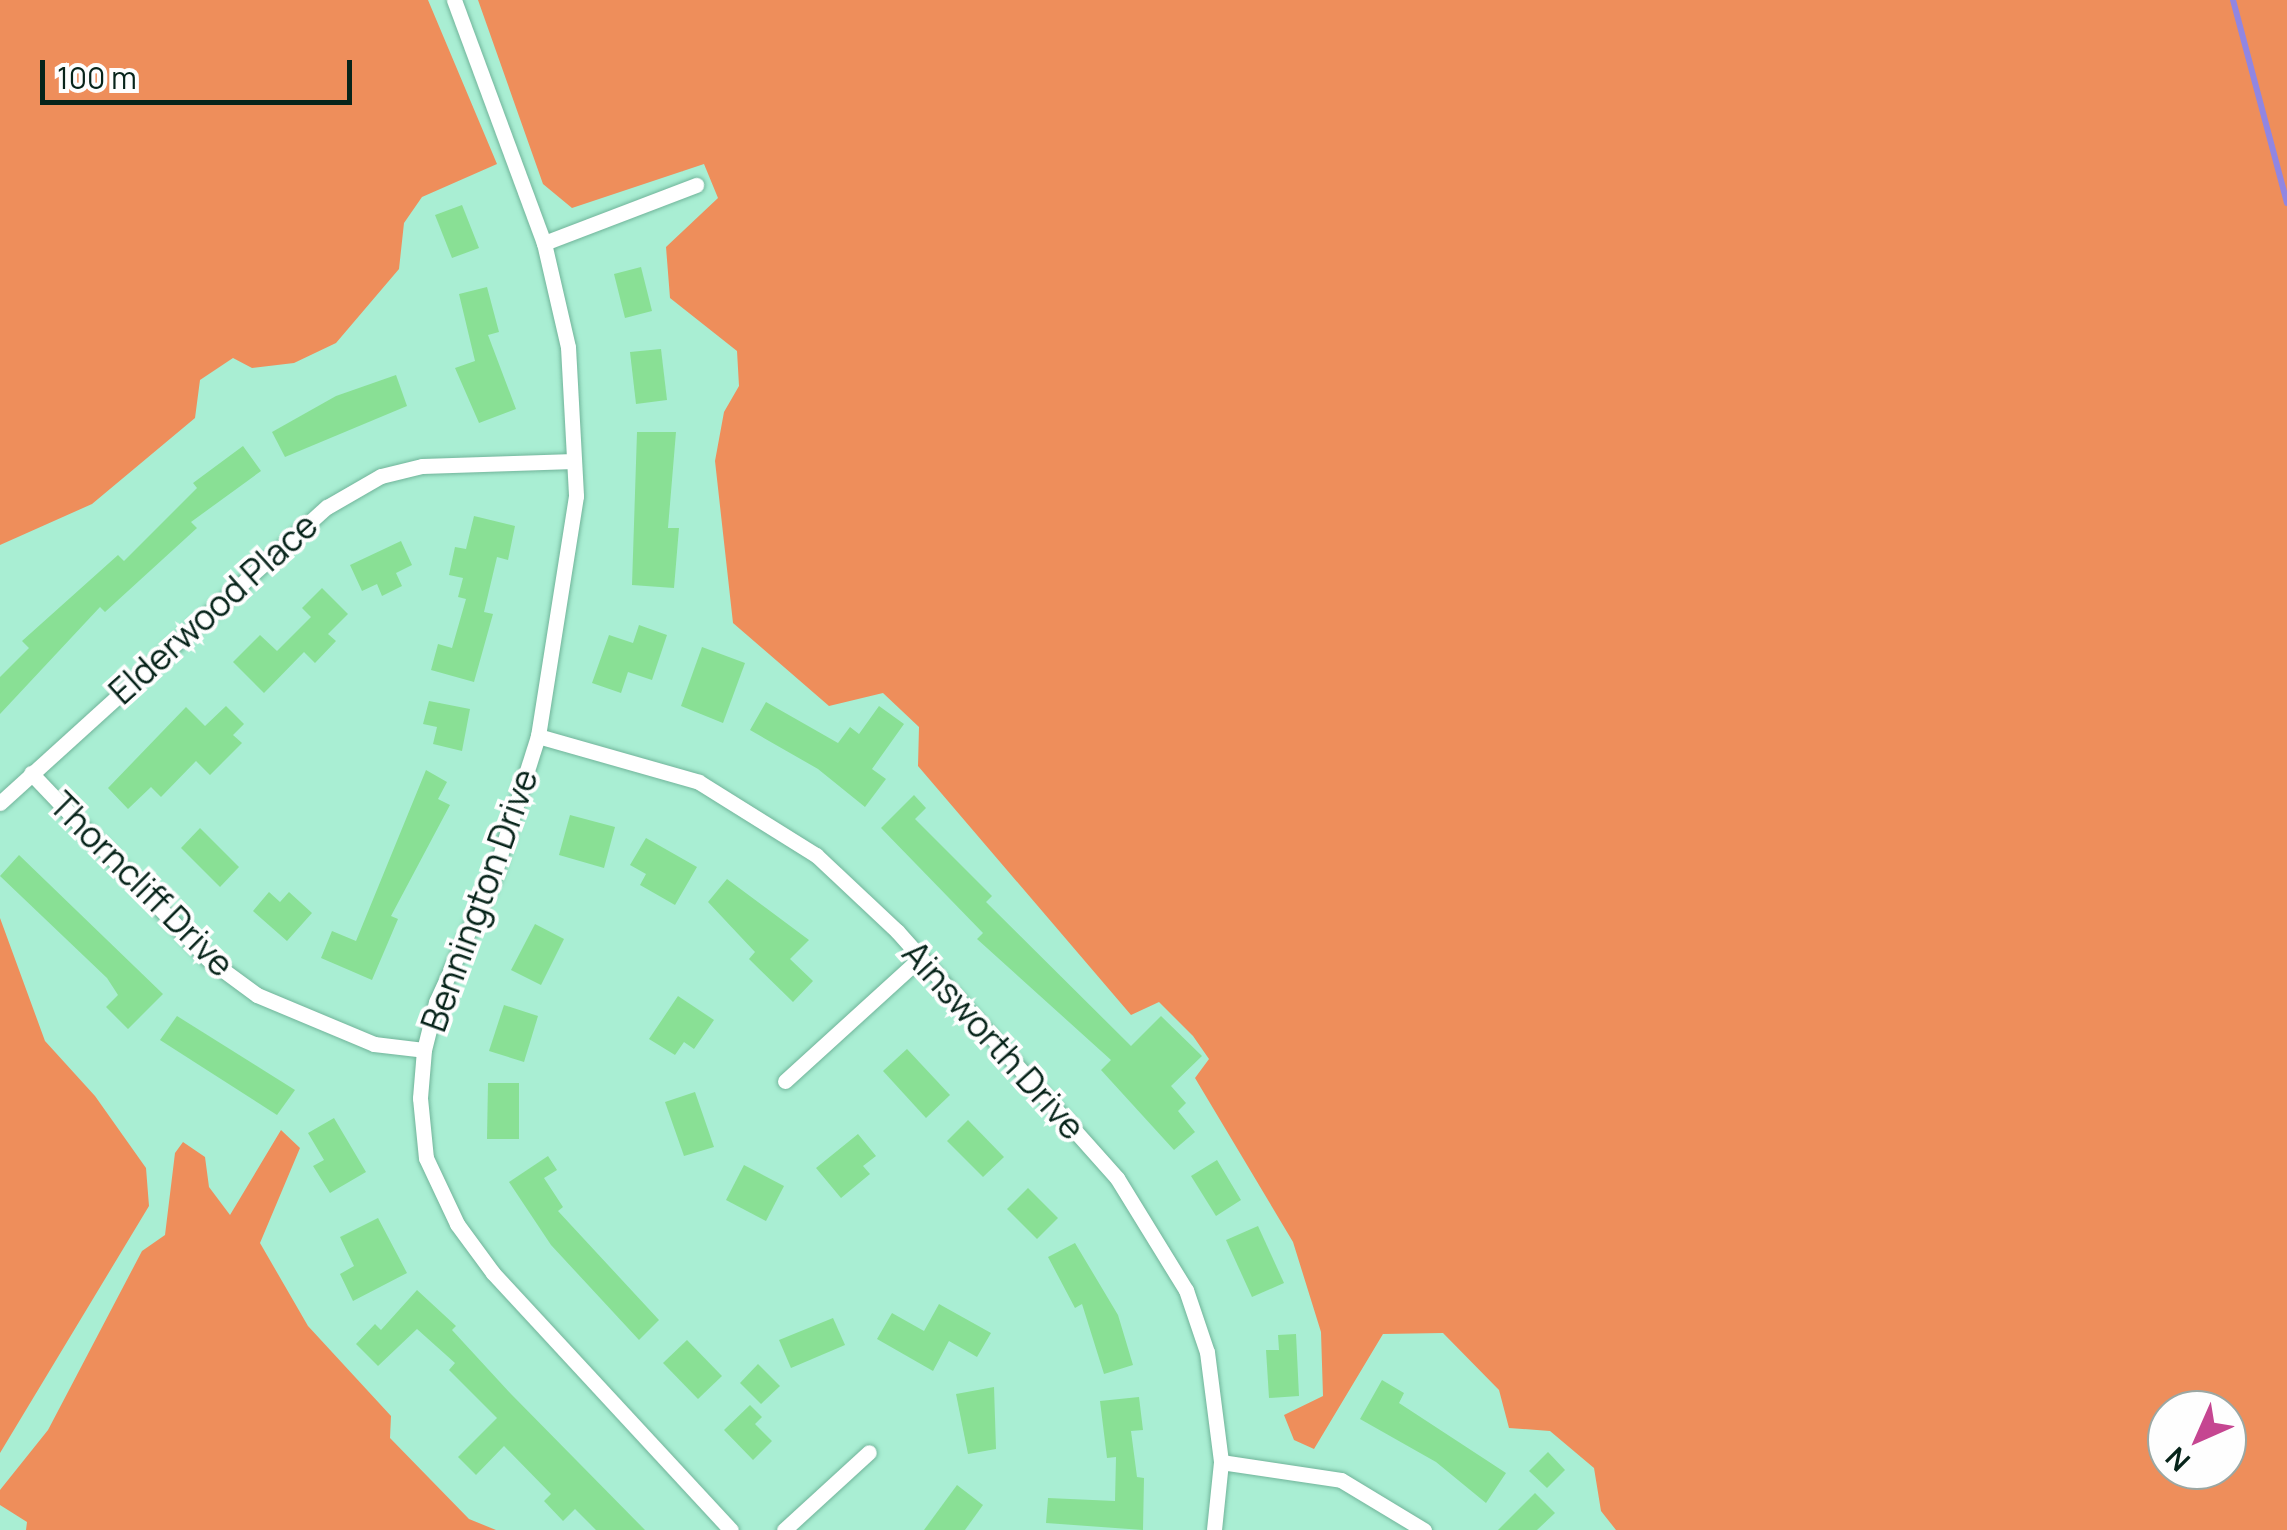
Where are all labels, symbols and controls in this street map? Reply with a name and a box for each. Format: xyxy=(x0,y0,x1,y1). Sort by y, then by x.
scale bar xyxy=(45,40,358,102)
text: 100 m xyxy=(57,57,137,98)
street label: Elderwood Place xyxy=(100,504,326,712)
street label: Bennington Drive xyxy=(412,763,546,1037)
street label: Thorncliff Drive xyxy=(41,783,243,985)
street label: Ainsworth Drive xyxy=(894,932,1094,1148)
north arrow xyxy=(2147,1390,2247,1490)
text: N xyxy=(2157,1439,2198,1480)

